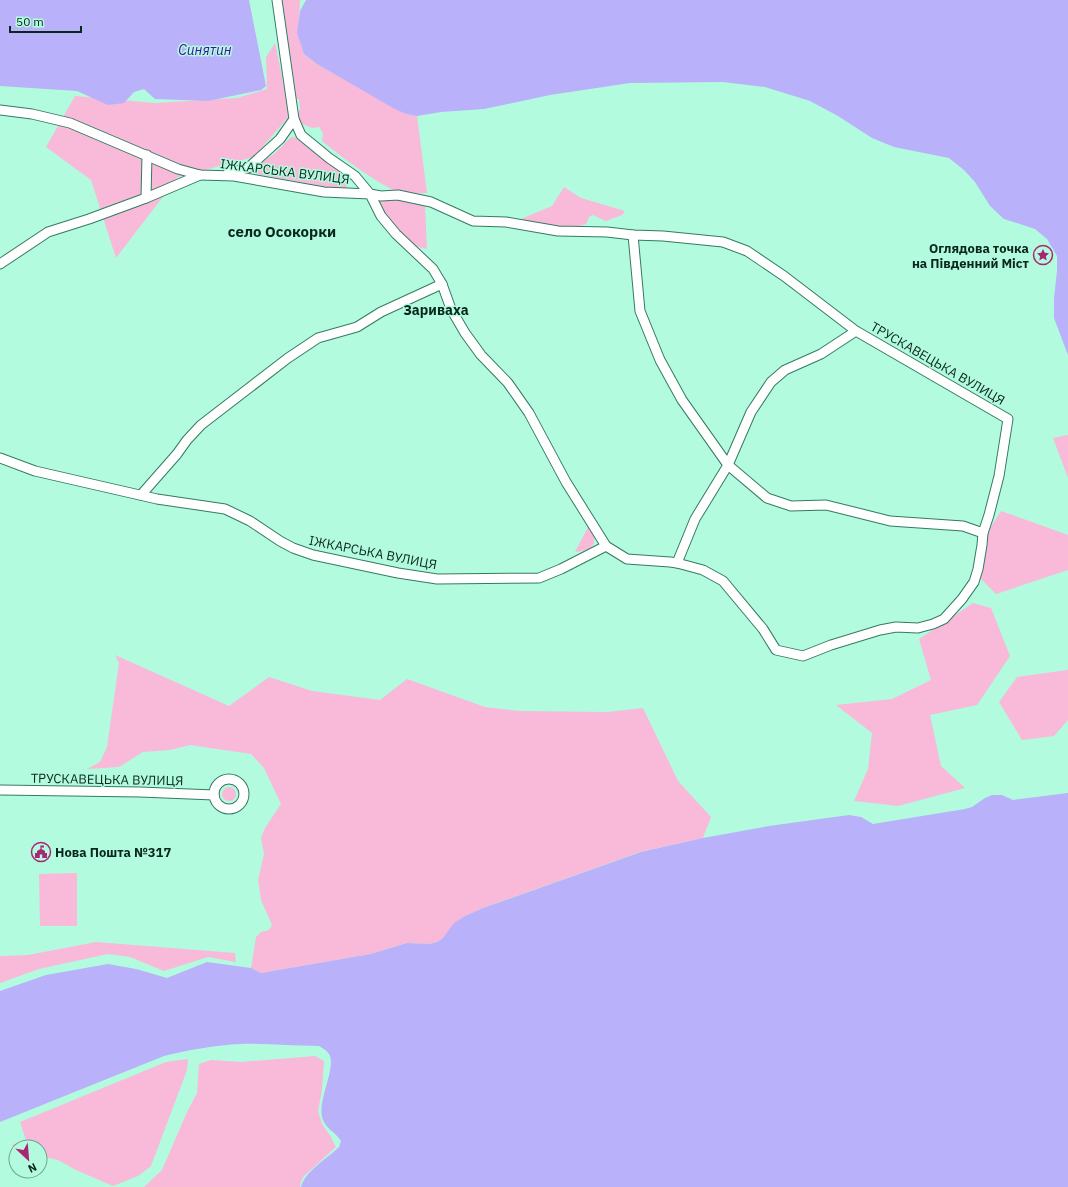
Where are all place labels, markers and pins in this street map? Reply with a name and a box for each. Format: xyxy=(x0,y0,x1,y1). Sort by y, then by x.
place label: Оглядова точка на Південний Міст xyxy=(912,240,1030,272)
place icon: Оглядова точка на Південний Міст xyxy=(1032,244,1054,266)
public building icon: Нова Пошта №317 xyxy=(30,841,52,863)
place label: Нова Пошта №317 xyxy=(55,844,171,861)

